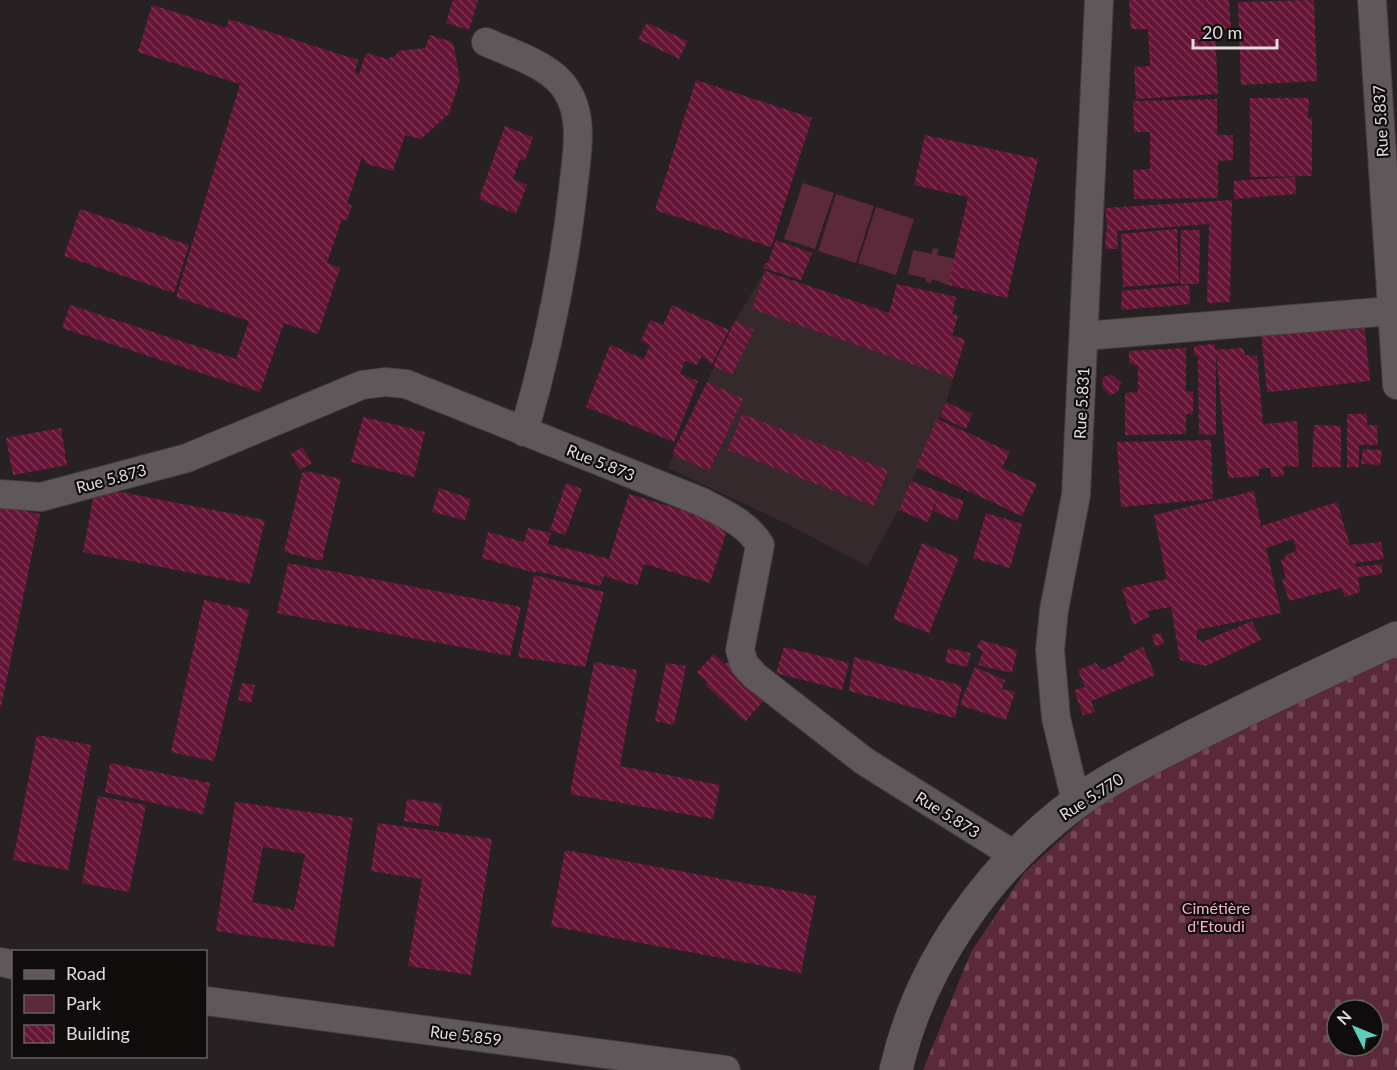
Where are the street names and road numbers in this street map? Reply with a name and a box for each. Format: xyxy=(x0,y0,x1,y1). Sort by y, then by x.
street label: Rue 5.837 xyxy=(1369,85,1391,157)
street label: Rue 5.831 xyxy=(1070,367,1092,439)
street label: Rue 5.873 xyxy=(564,440,638,484)
street label: Rue 5.873 xyxy=(74,459,148,497)
street label: Rue 5.770 xyxy=(1056,768,1126,824)
street label: Rue 5.873 xyxy=(912,787,984,841)
street label: Rue 5.859 xyxy=(429,1021,503,1049)

